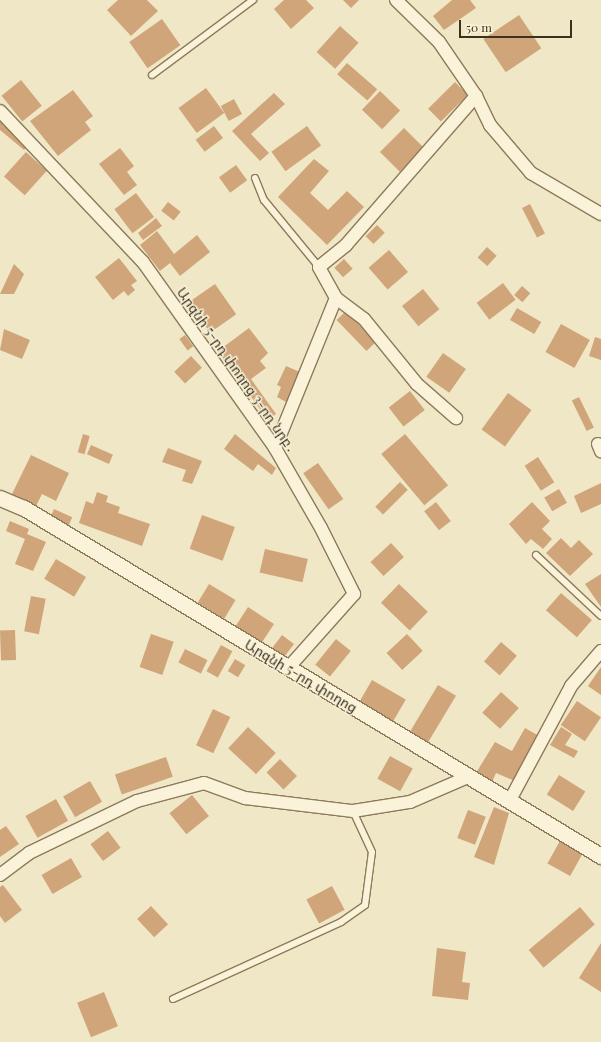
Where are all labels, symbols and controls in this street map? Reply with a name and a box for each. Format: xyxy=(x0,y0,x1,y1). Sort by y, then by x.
scale bar xyxy=(461,12,574,38)
text: 50 m xyxy=(466,19,492,35)
street label: Արզնի 5-րդ փողոց 3-րդ նրբ․ xyxy=(173,284,301,456)
street label: Արզնի 5-րդ փողոց xyxy=(242,636,360,716)

